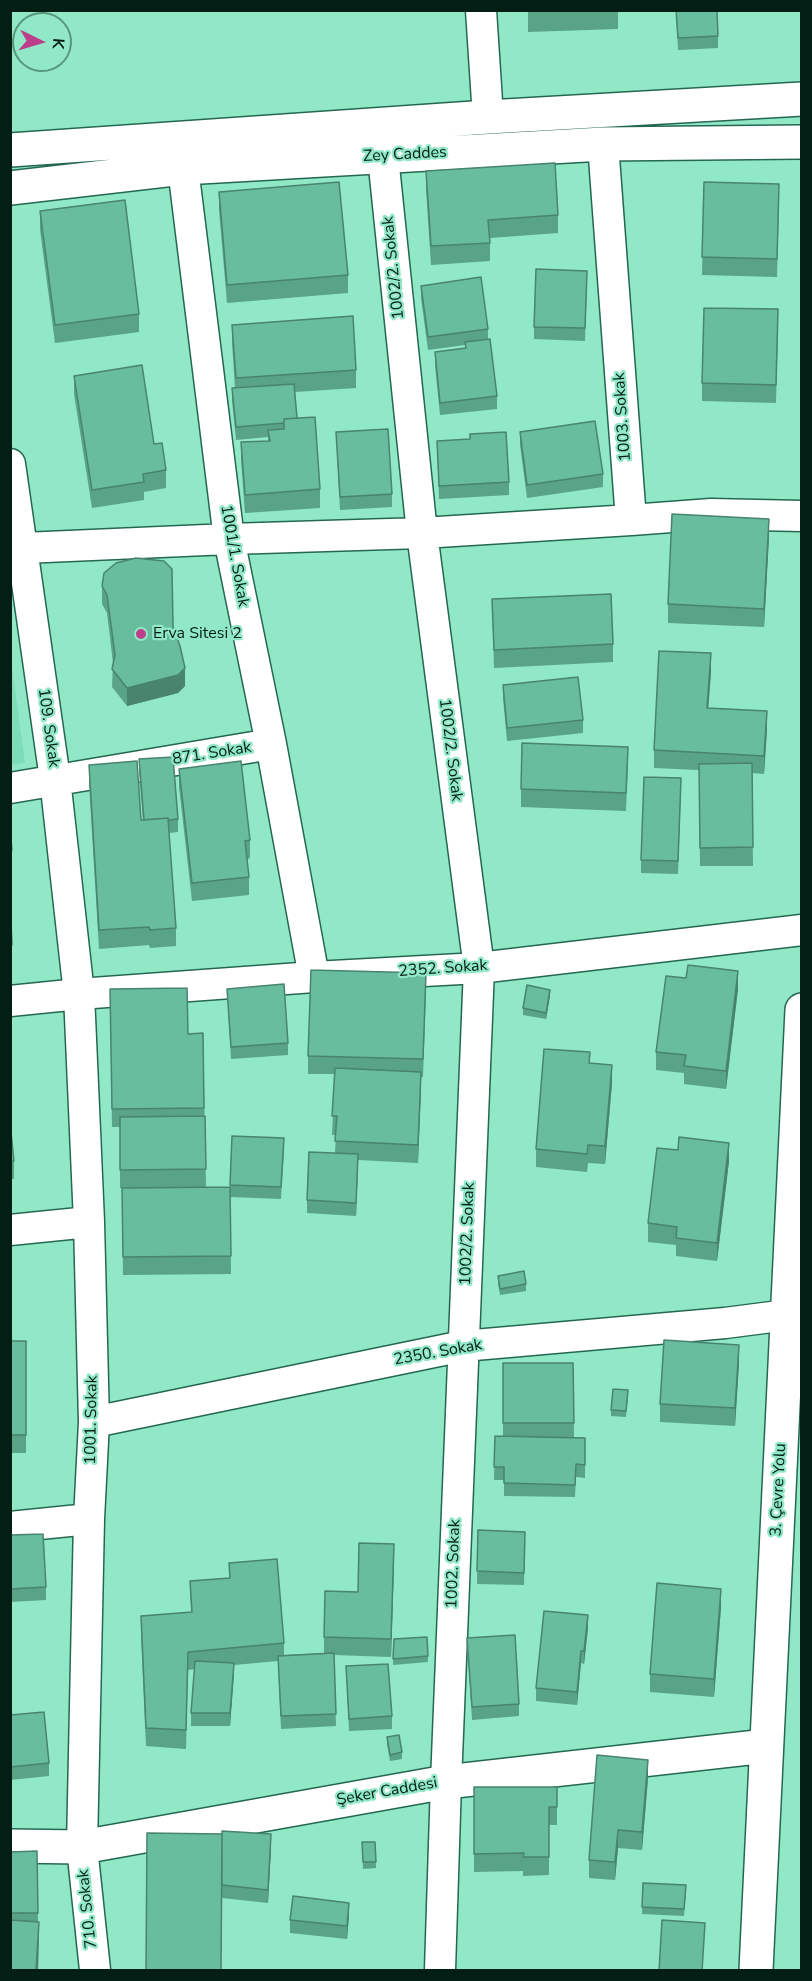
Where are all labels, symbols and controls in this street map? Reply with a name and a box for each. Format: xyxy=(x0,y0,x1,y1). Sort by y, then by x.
north arrow xyxy=(12,12,72,72)
text: K xyxy=(47,37,69,50)
street label: Zey Caddes xyxy=(363,143,447,167)
street label: 1002/2. Sokak xyxy=(379,216,409,320)
street label: 1003. Sokak xyxy=(610,372,636,462)
street label: 1001/1. Sokak xyxy=(216,503,252,609)
place label: Erva Sitesi 2 xyxy=(153,624,242,644)
marker: Erva Sitesi 2 xyxy=(134,627,148,641)
street label: 109. Sokak xyxy=(33,687,63,769)
street label: 1002/2. Sokak xyxy=(434,698,466,802)
street label: 871. Sokak xyxy=(171,738,253,770)
street label: 2352. Sokak xyxy=(398,956,488,982)
street label: 1002/2. Sokak xyxy=(457,1182,479,1286)
street label: 2350. Sokak xyxy=(392,1336,484,1370)
street label: 1001. Sokak xyxy=(82,1375,102,1465)
street label: 3. Çevre Yolu xyxy=(767,1443,791,1537)
street label: 1002. Sokak xyxy=(443,1519,465,1609)
street label: Şeker Caddesi xyxy=(335,1774,439,1810)
street label: 710. Sokak xyxy=(74,1868,102,1950)

